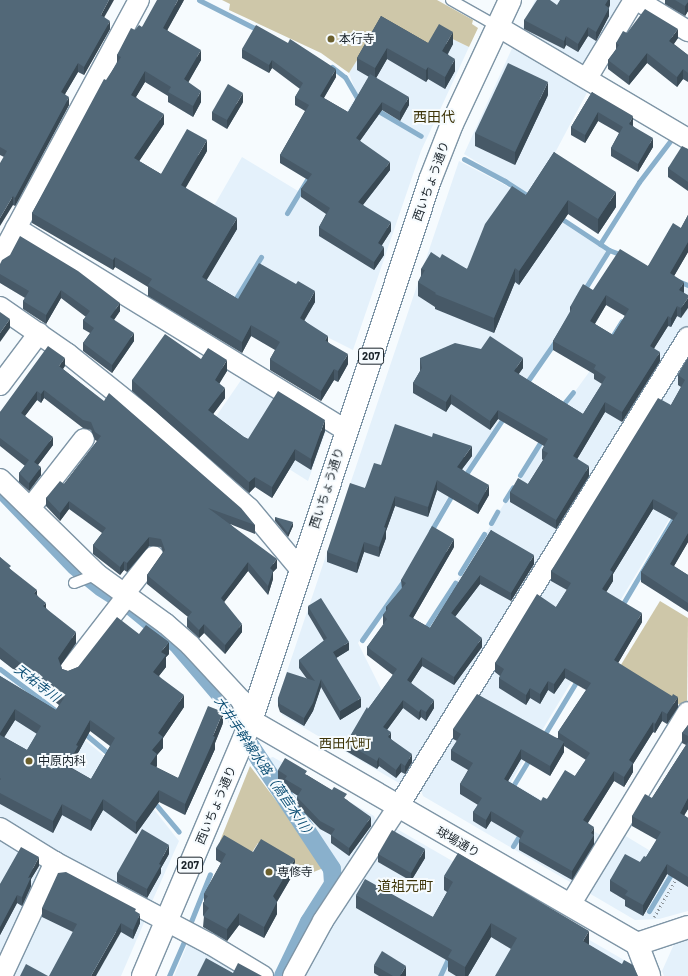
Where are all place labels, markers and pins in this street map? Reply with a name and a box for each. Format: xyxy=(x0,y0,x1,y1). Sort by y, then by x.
place label: 本行寺 xyxy=(339,32,375,46)
marker: 本行寺 xyxy=(326,34,336,44)
place label: 中原内科 xyxy=(38,754,86,768)
marker: 中原内科 xyxy=(23,755,35,767)
place label: 専修寺 xyxy=(277,865,313,879)
marker: 専修寺 xyxy=(264,867,274,877)

